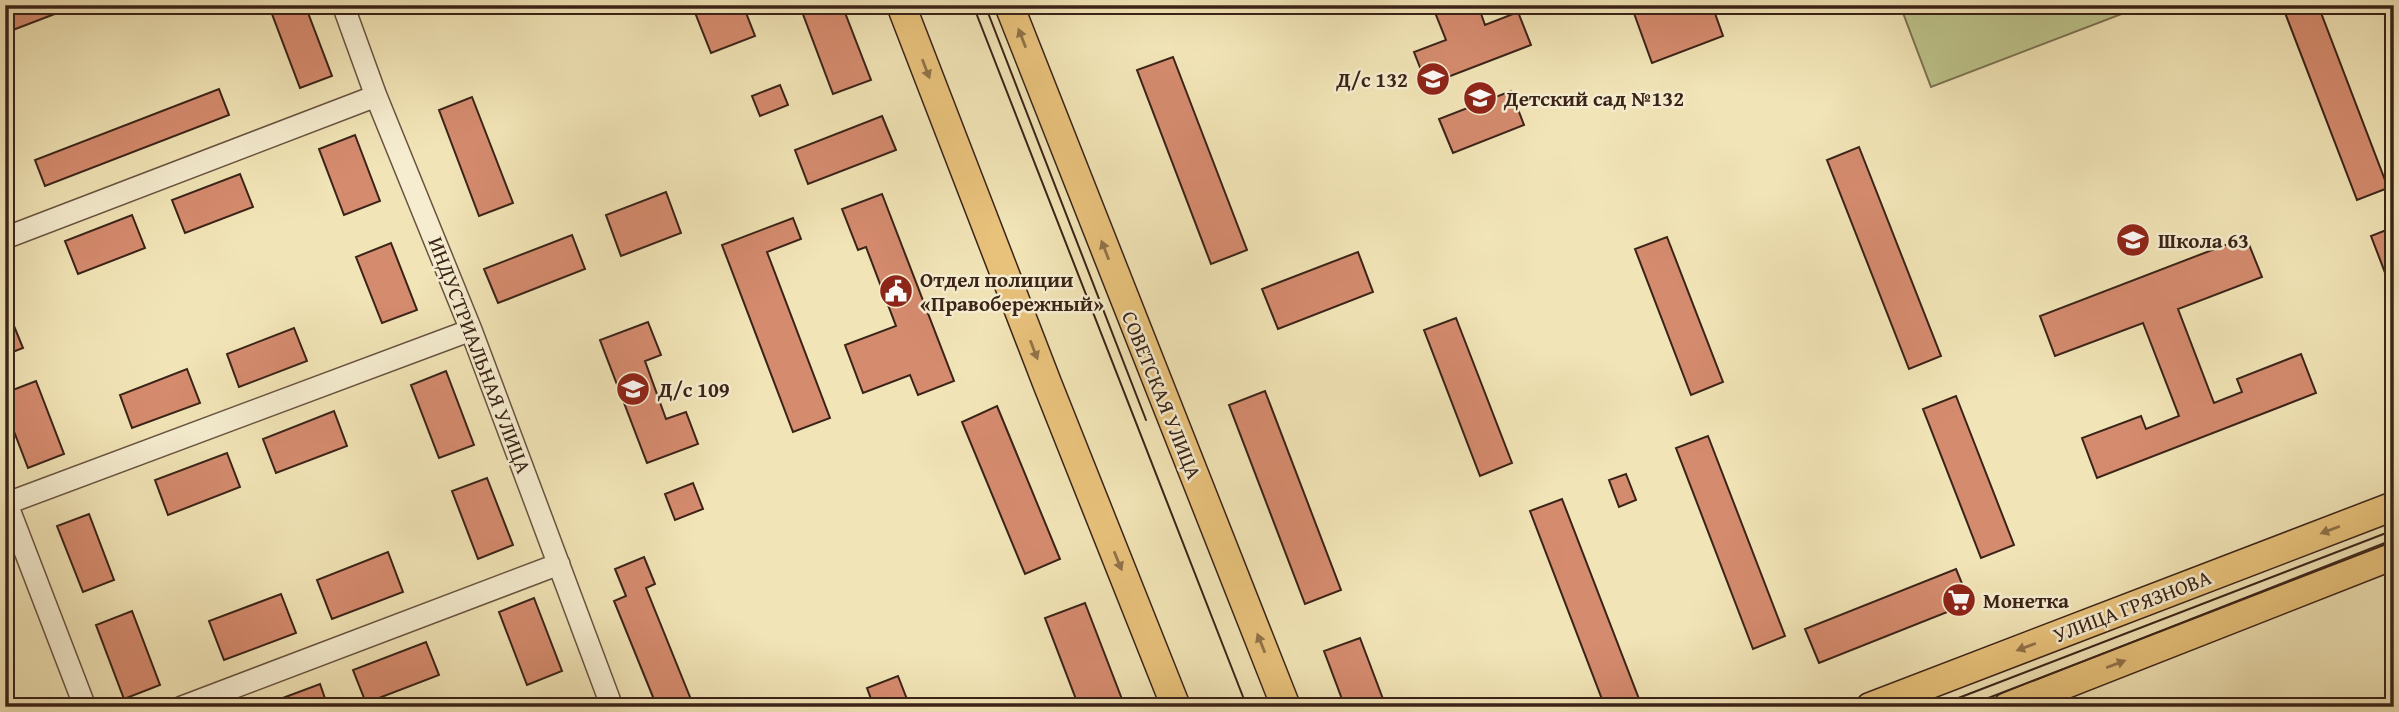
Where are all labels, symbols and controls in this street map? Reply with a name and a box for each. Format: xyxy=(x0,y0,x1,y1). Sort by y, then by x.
one-way arrow xyxy=(1016,27,1027,48)
one-way arrow xyxy=(920,59,931,80)
school or university icon: Д/с 132 xyxy=(1414,60,1452,98)
place label: Д/с 132 xyxy=(1335,64,1408,95)
school or university icon: Детский сад №132 xyxy=(1461,79,1499,117)
place label: Детский сад №132 xyxy=(1503,83,1684,114)
school or university icon: Школа 63 xyxy=(2114,221,2152,259)
place label: Школа 63 xyxy=(2158,225,2249,256)
street label: ИНДУСТРИАЛЬНАЯ УЛИЦА xyxy=(421,232,540,478)
one-way arrow xyxy=(1099,239,1110,260)
place label: Отдел полиции «Правобережный» xyxy=(920,264,1104,319)
public building icon: Отдел полиции «Правобережный» xyxy=(877,272,915,310)
street label: СОВЕТСКАЯ УЛИЦА xyxy=(1114,306,1210,484)
one-way arrow xyxy=(1029,339,1040,360)
school or university icon: Д/с 109 xyxy=(614,370,652,408)
place label: Д/с 109 xyxy=(657,374,730,405)
one-way arrow xyxy=(2319,525,2340,536)
one-way arrow xyxy=(1113,551,1124,572)
street label: УЛИЦА ГРЯЗНОВА xyxy=(2048,561,2216,650)
supermarket icon: Монетка xyxy=(1940,581,1978,619)
place label: Монетка xyxy=(1983,585,2069,616)
one-way arrow xyxy=(1255,633,1266,654)
one-way arrow xyxy=(2016,641,2037,652)
one-way arrow xyxy=(2106,658,2127,669)

